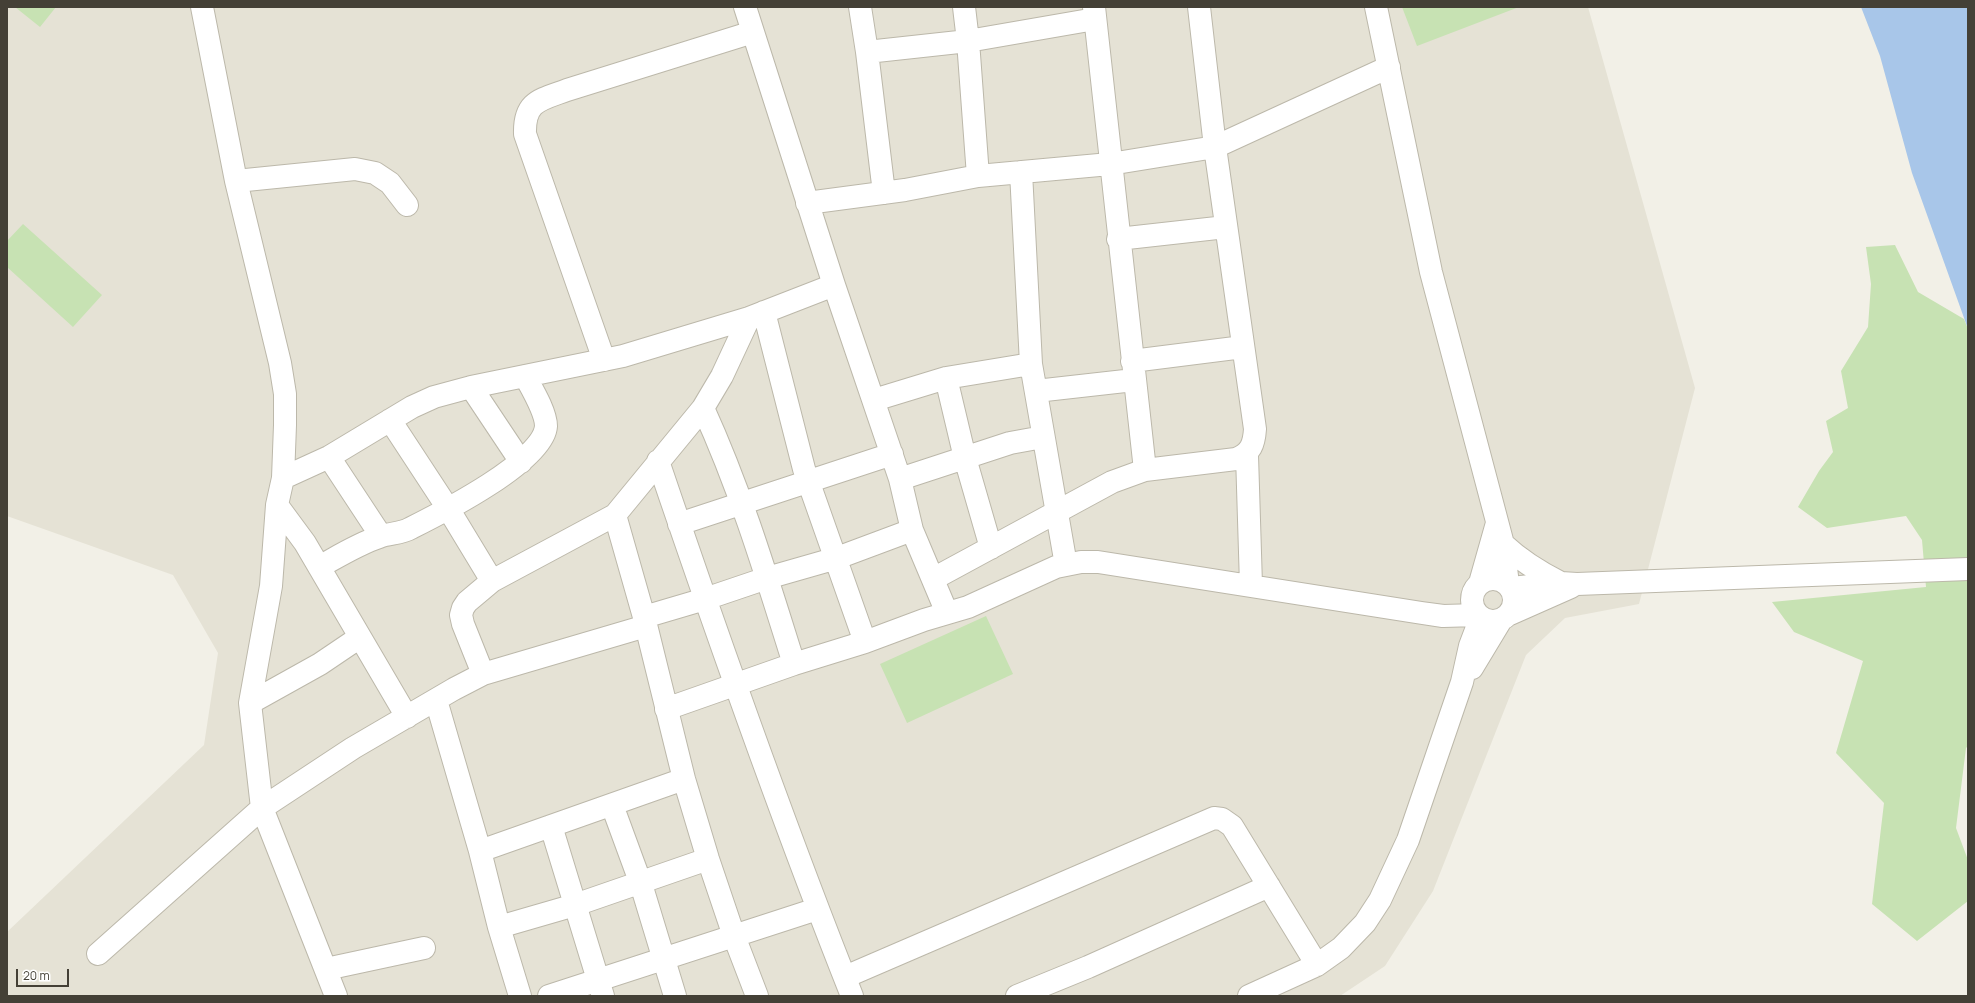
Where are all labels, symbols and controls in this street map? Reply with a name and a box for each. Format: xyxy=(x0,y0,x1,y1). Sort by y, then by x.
scale bar xyxy=(18,961,71,987)
text: 20 m xyxy=(23,967,50,984)

